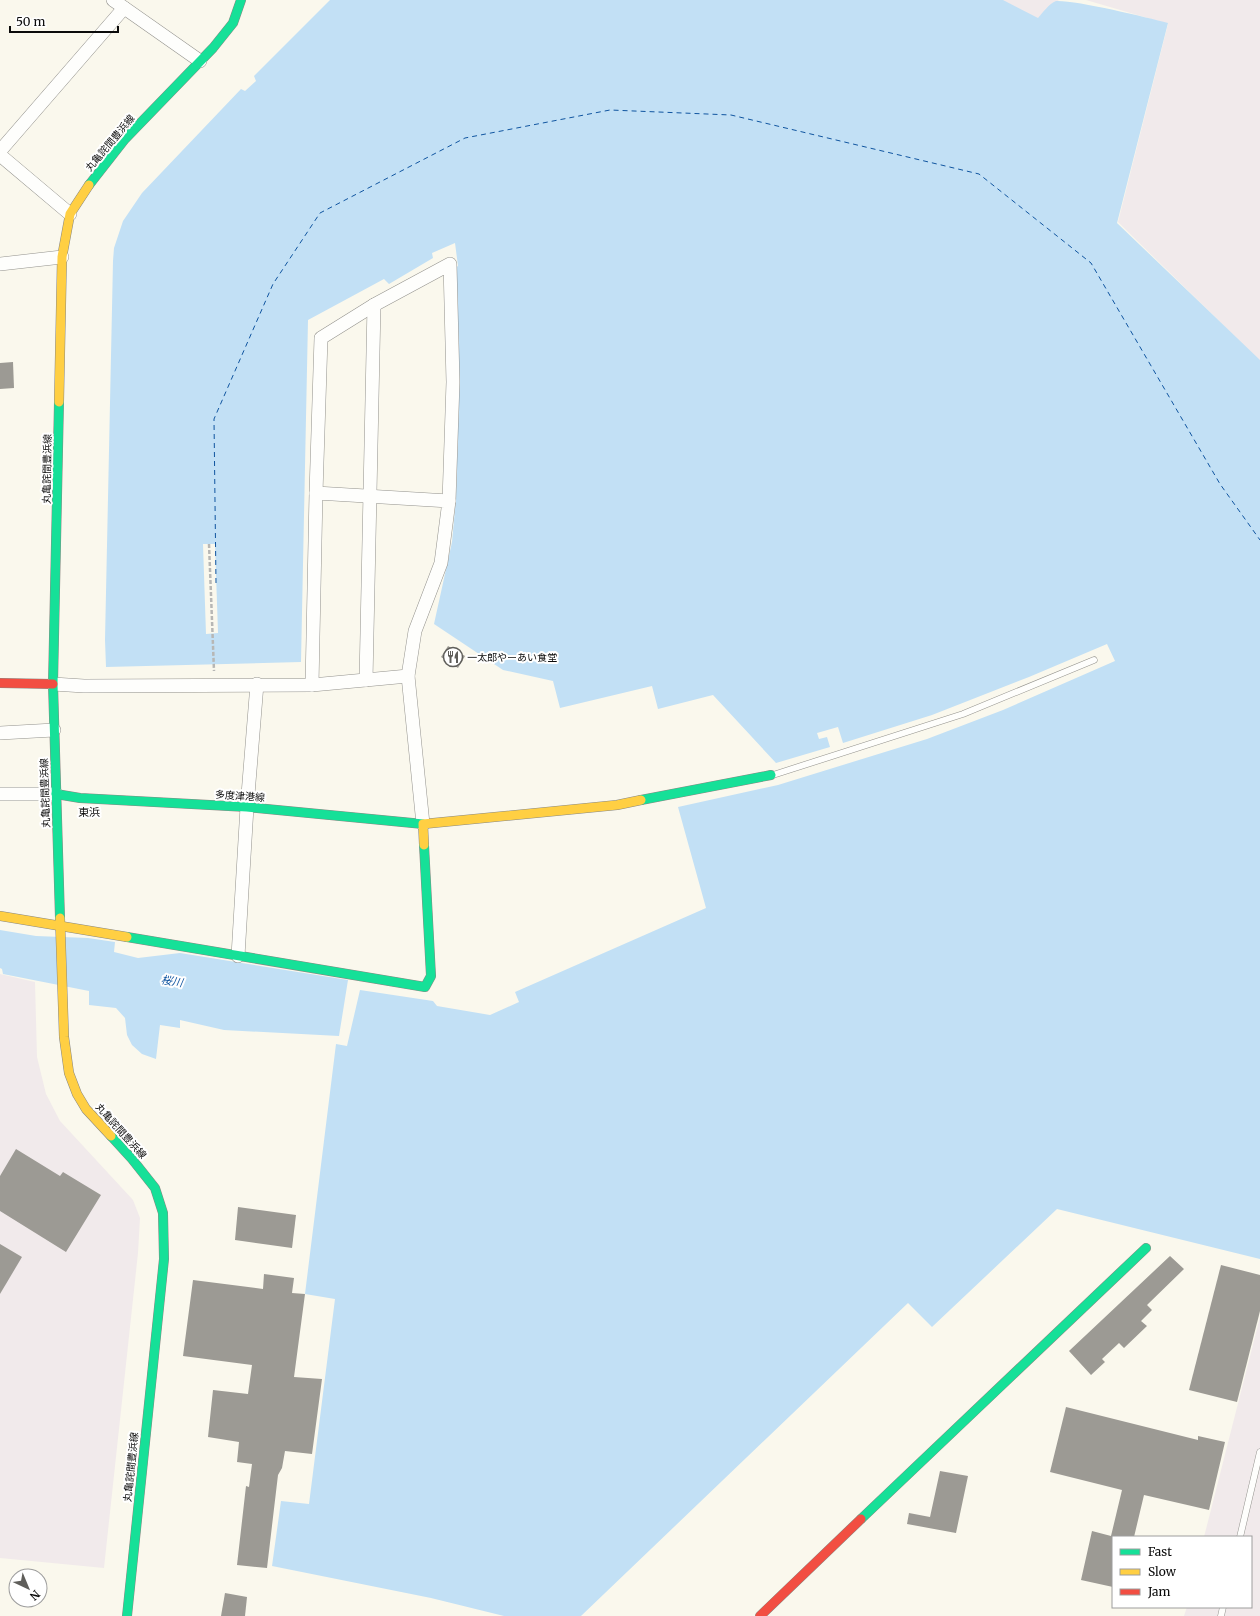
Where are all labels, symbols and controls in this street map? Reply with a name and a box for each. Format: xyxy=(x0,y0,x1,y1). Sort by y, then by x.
scale bar xyxy=(10,8,118,34)
text: 50 m xyxy=(16,14,45,29)
street label: 丸亀詫間豊浜線 xyxy=(83,112,137,174)
street label: 丸亀詫間豊浜線 xyxy=(40,434,54,504)
restaurant icon: 一太郎やーあい食堂 xyxy=(442,646,464,668)
place label: 一太郎やーあい食堂 xyxy=(467,651,557,664)
street label: 丸亀詫間豊浜線 xyxy=(37,758,53,828)
street label: 多度津港線 xyxy=(215,788,265,804)
district label: 東浜 xyxy=(78,805,100,819)
water label: 桜川 xyxy=(160,972,185,990)
street label: 丸亀詫間豊浜線 xyxy=(93,1101,149,1161)
street label: 丸亀詫間豊浜線 xyxy=(121,1432,141,1502)
legend xyxy=(1112,1536,1252,1608)
text: Fast xyxy=(1148,1544,1172,1559)
text: Slow xyxy=(1148,1564,1177,1579)
north arrow xyxy=(8,1568,48,1608)
text: Jam xyxy=(1147,1584,1171,1599)
text: N xyxy=(27,1587,43,1603)

